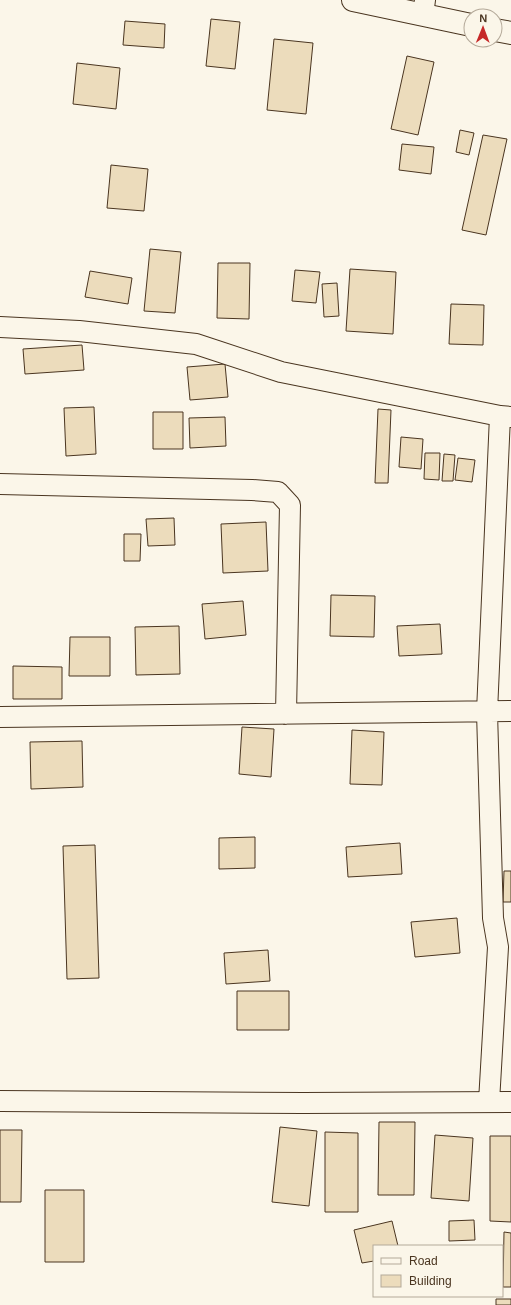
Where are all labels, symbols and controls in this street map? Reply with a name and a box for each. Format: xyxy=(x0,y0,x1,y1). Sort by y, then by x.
north arrow xyxy=(463,8,503,48)
text: N xyxy=(479,12,487,24)
legend xyxy=(373,1245,503,1297)
text: Road xyxy=(409,1254,438,1268)
text: Building xyxy=(409,1274,452,1288)

